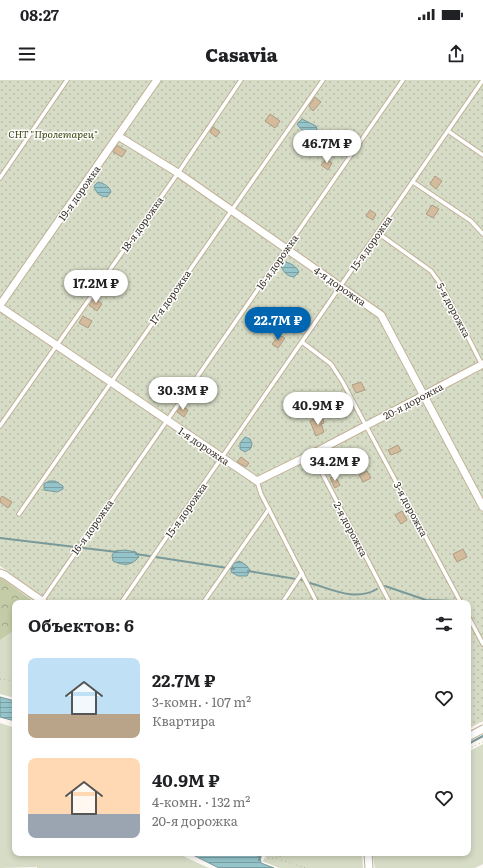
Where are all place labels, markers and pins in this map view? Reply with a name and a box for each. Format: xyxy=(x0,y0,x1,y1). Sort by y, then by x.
pin: 46.7M ₽ xyxy=(290,130,364,164)
pin: 17.2M ₽ xyxy=(59,270,133,304)
pin: 22.7M ₽ xyxy=(241,307,315,341)
pin: 30.3M ₽ xyxy=(146,377,220,411)
pin: 40.9M ₽ xyxy=(281,392,355,426)
pin: 34.2M ₽ xyxy=(298,448,372,482)

